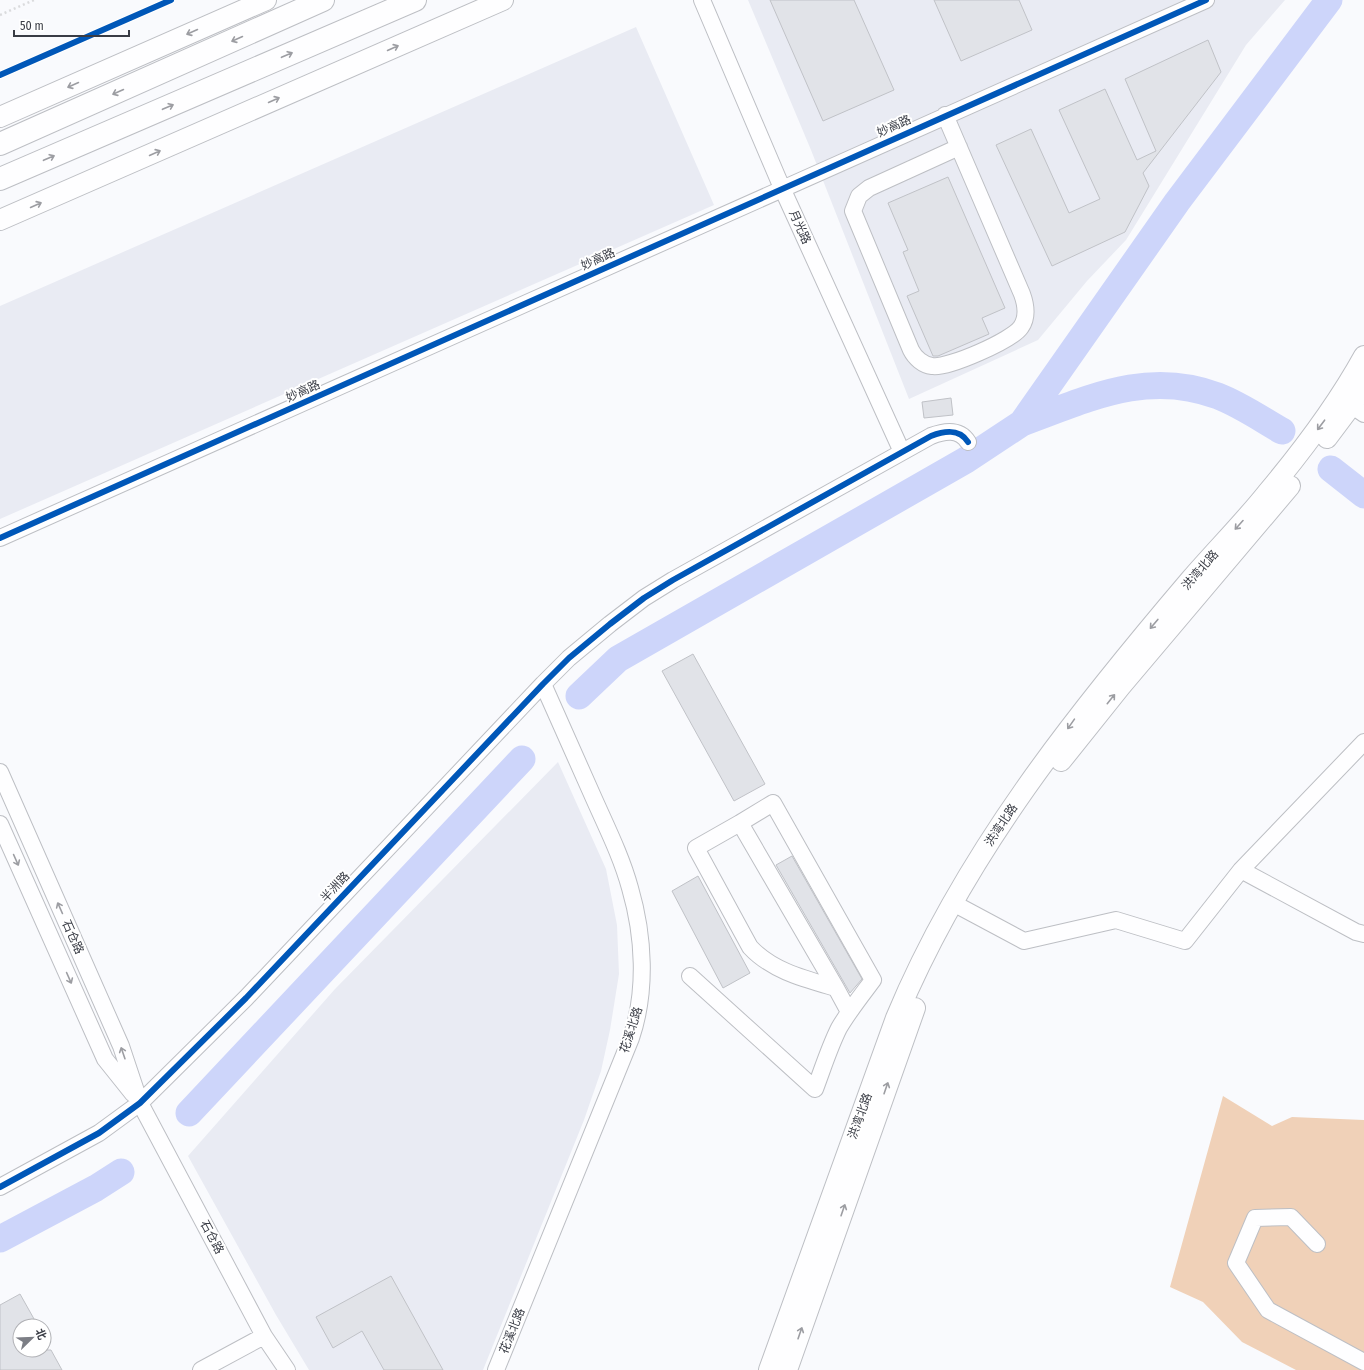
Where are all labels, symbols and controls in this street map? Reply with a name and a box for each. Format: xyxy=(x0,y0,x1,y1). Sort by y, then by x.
scale bar xyxy=(14,12,129,38)
text: 50 m xyxy=(20,19,44,33)
one-way arrow xyxy=(186,29,198,37)
one-way arrow xyxy=(231,36,243,43)
one-way arrow xyxy=(387,44,399,51)
one-way arrow xyxy=(281,51,293,58)
one-way arrow xyxy=(67,81,79,89)
one-way arrow xyxy=(113,89,125,96)
one-way arrow xyxy=(267,96,279,104)
one-way arrow xyxy=(162,103,174,110)
street label: 妙高路 xyxy=(875,112,913,140)
one-way arrow xyxy=(148,148,160,156)
one-way arrow xyxy=(42,154,54,162)
one-way arrow xyxy=(29,201,41,208)
street label: 月光路 xyxy=(786,208,814,246)
street label: 妙高路 xyxy=(579,245,617,273)
street label: 妙高路 xyxy=(284,377,322,405)
one-way arrow xyxy=(1316,419,1325,430)
one-way arrow xyxy=(1234,520,1243,531)
street label: 洪湾北路 xyxy=(1179,547,1221,593)
one-way arrow xyxy=(1149,618,1158,629)
one-way arrow xyxy=(1106,694,1115,705)
one-way arrow xyxy=(1067,719,1075,730)
street label: 洪湾北路 xyxy=(982,801,1020,849)
one-way arrow xyxy=(13,853,20,865)
street label: 半洲路 xyxy=(318,869,352,905)
one-way arrow xyxy=(56,902,63,914)
street label: 石仓路 xyxy=(59,918,87,956)
one-way arrow xyxy=(66,972,73,984)
street label: 花溪北路 xyxy=(617,1005,645,1055)
one-way arrow xyxy=(119,1046,126,1059)
one-way arrow xyxy=(882,1082,890,1094)
street label: 洪湾北路 xyxy=(845,1091,875,1141)
one-way arrow xyxy=(840,1204,847,1217)
street label: 石仓路 xyxy=(197,1218,227,1256)
street label: 花溪北路 xyxy=(497,1306,527,1356)
north arrow xyxy=(12,1318,52,1358)
text: 北 xyxy=(33,1327,49,1342)
one-way arrow xyxy=(797,1327,804,1340)

